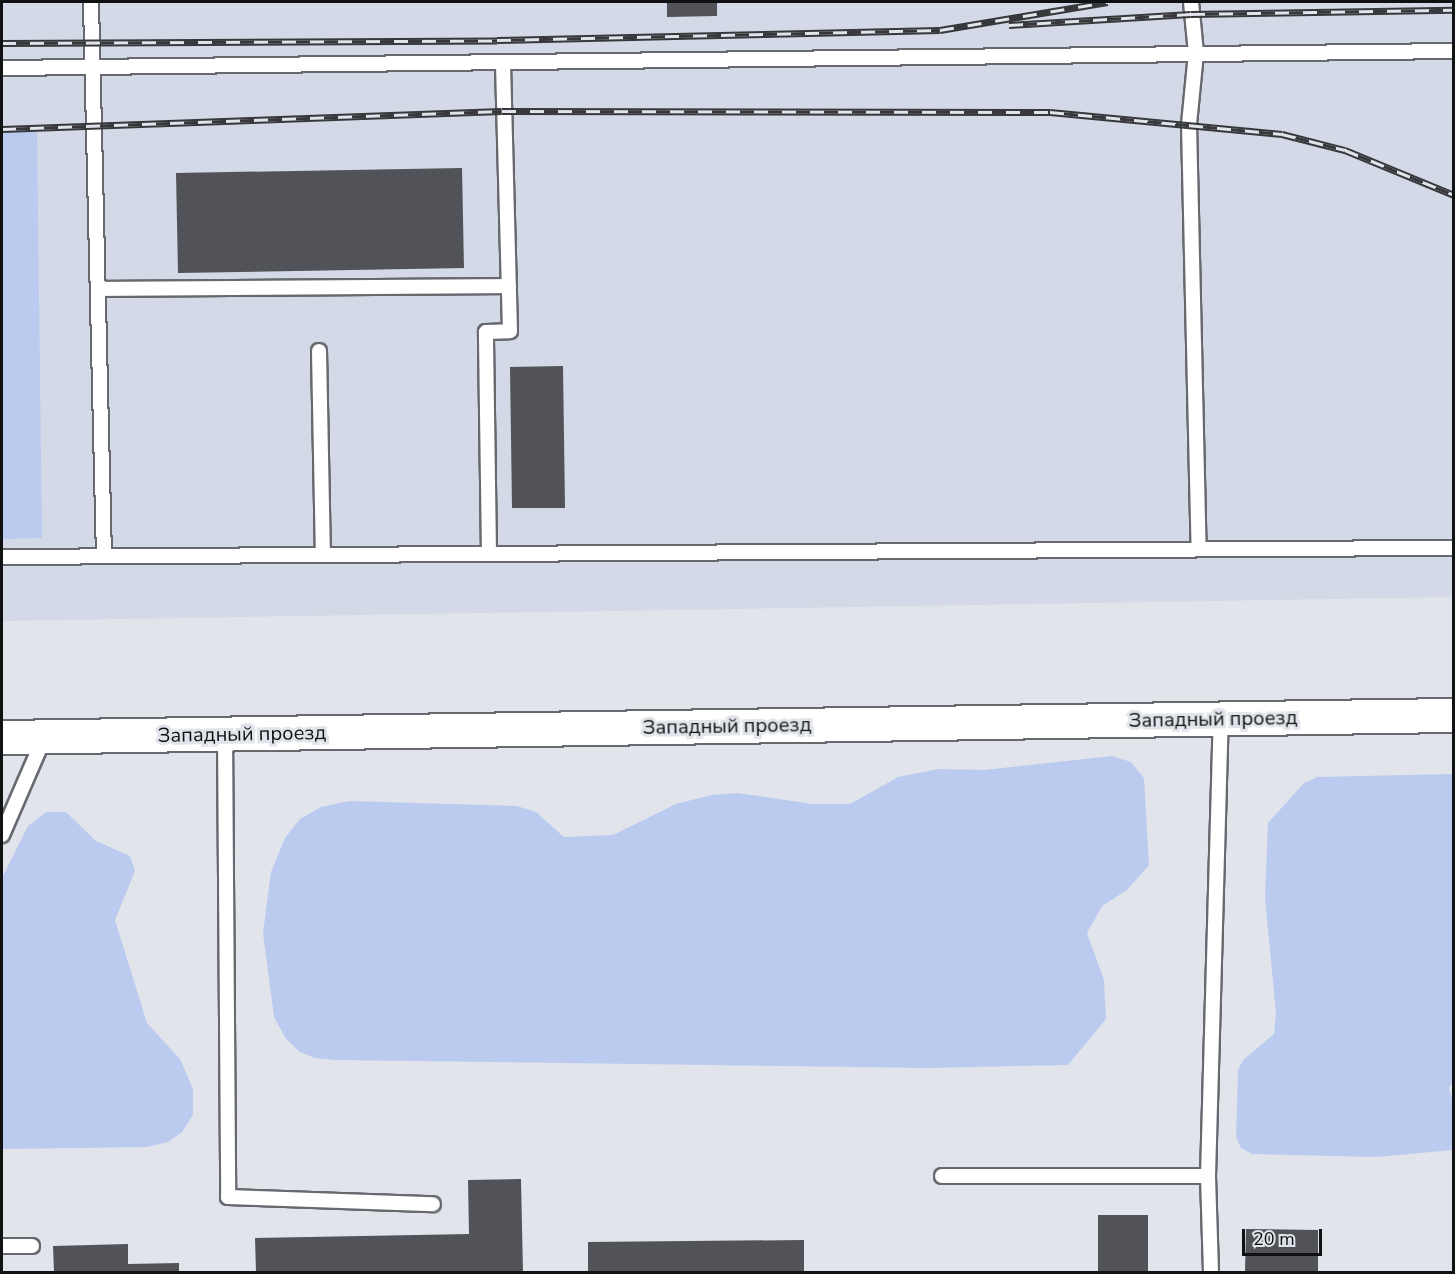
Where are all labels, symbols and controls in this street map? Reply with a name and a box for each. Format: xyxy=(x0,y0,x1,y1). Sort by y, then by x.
street label: Западный проезд xyxy=(1128,706,1298,732)
street label: Западный проезд xyxy=(642,713,812,739)
street label: Западный проезд xyxy=(157,721,327,747)
scale bar xyxy=(1245,1217,1324,1255)
text: 20 m xyxy=(1253,1227,1295,1251)

